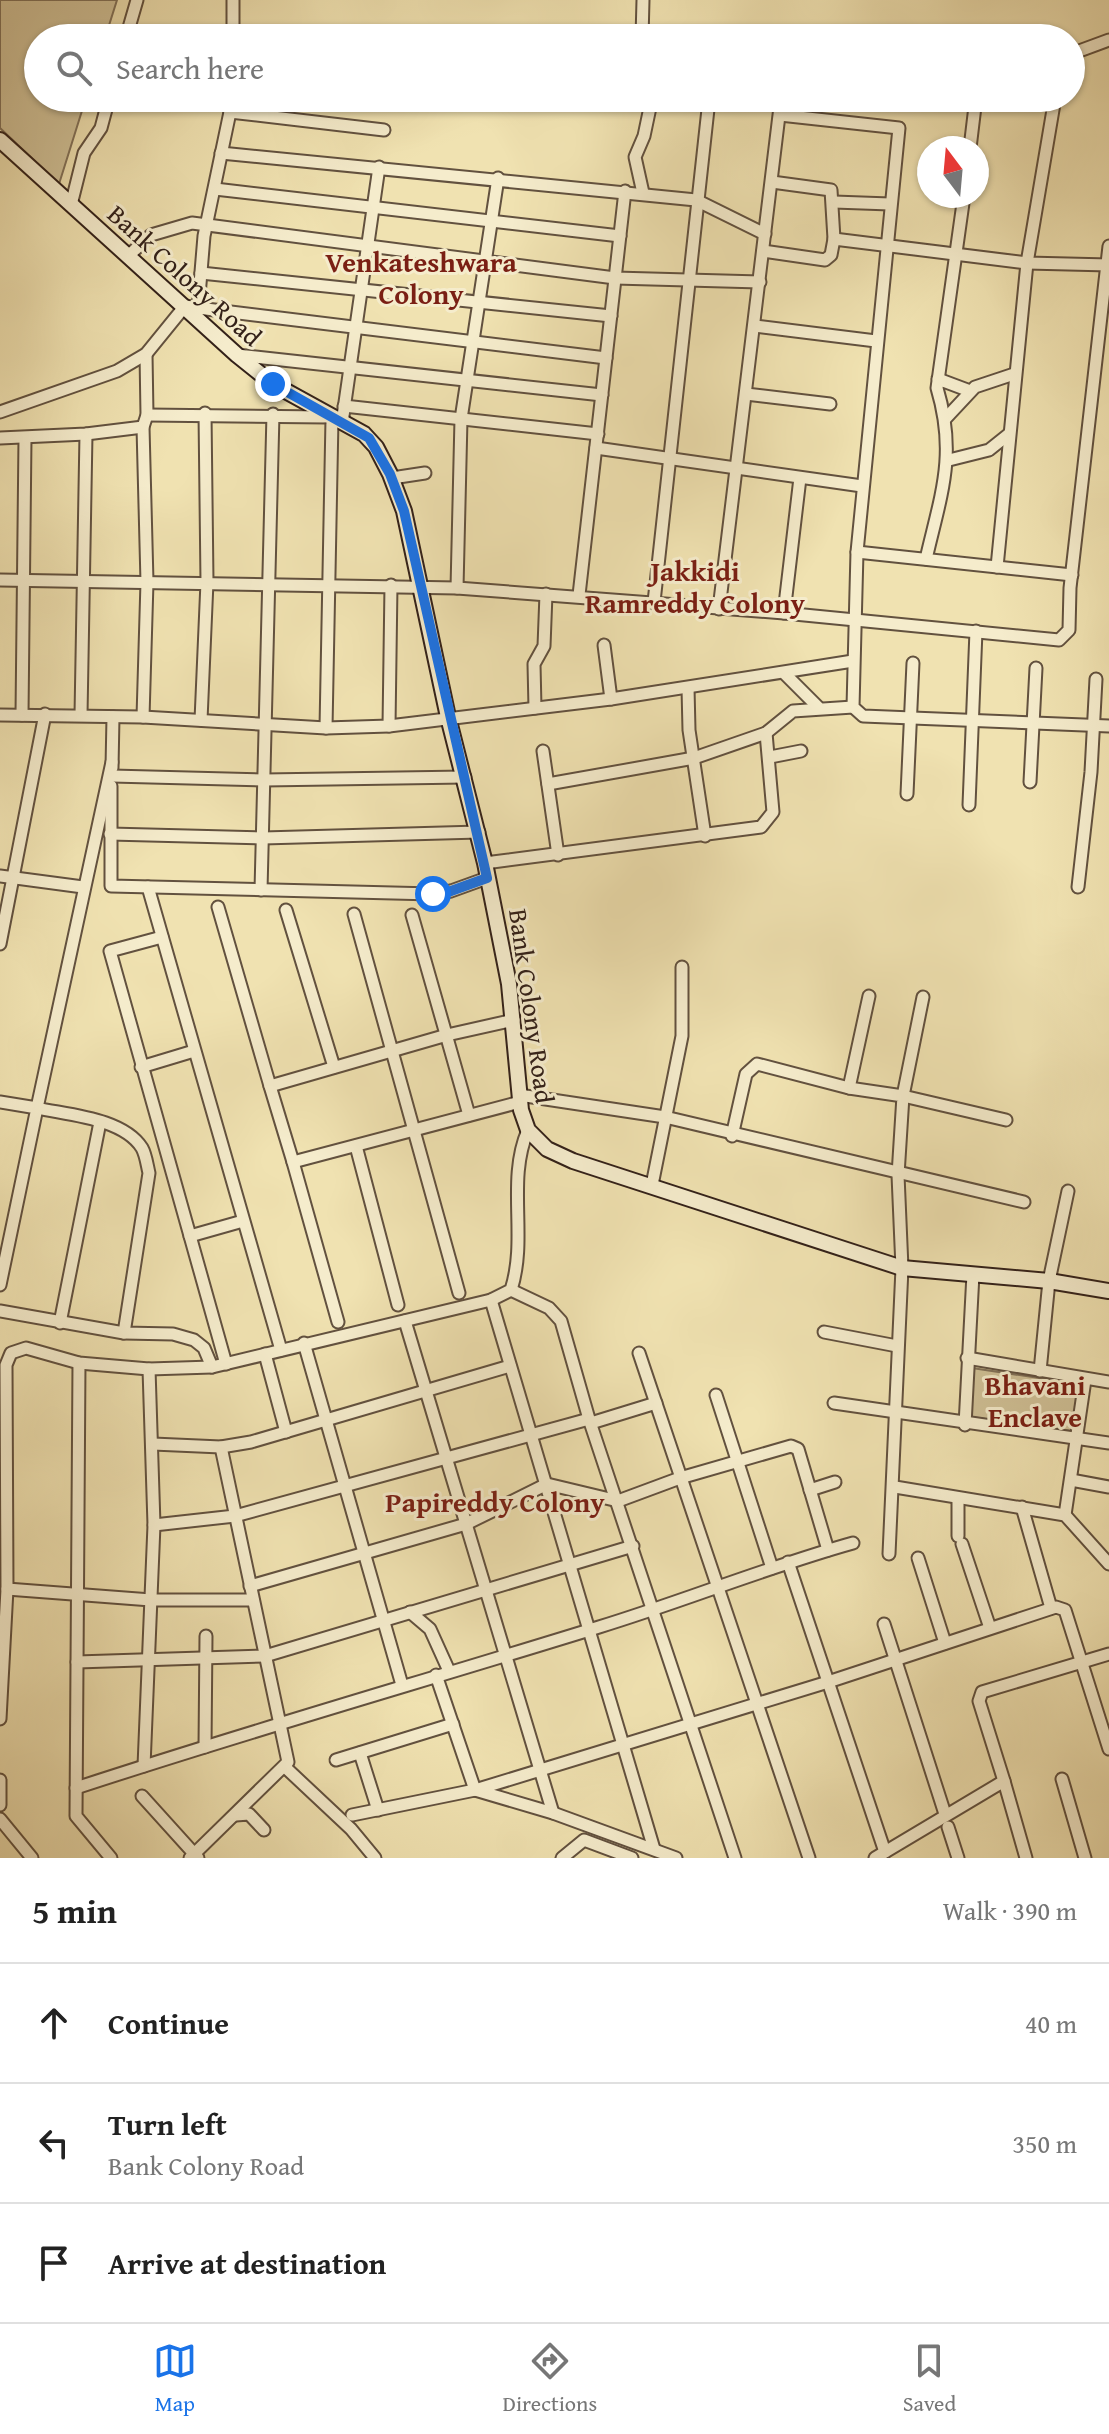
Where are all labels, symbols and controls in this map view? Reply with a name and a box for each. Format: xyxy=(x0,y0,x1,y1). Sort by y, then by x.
search box xyxy=(24,24,1085,112)
icon: search xyxy=(52,46,96,90)
text: Search here xyxy=(116,46,264,90)
north arrow xyxy=(917,136,989,208)
street label: Bank Colony Road xyxy=(99,195,271,355)
district label: Venkateshwara Colony xyxy=(325,241,517,314)
route end xyxy=(255,366,291,402)
district label: Jakkidi Ramreddy Colony xyxy=(585,550,806,623)
route start xyxy=(415,876,451,912)
street label: Bank Colony Road xyxy=(499,906,565,1106)
district label: Bhavani Enclave xyxy=(984,1364,1086,1437)
district label: Papireddy Colony xyxy=(385,1481,605,1522)
text: 5 min xyxy=(32,1886,117,1935)
text: Walk · 390 m xyxy=(943,1891,1077,1930)
icon: ahead xyxy=(32,2001,76,2045)
text: Continue xyxy=(108,2001,229,2045)
text: 40 m xyxy=(1025,2004,1077,2043)
text: Turn left xyxy=(108,2102,227,2146)
icon: left xyxy=(32,2121,76,2165)
text: 350 m xyxy=(1012,2124,1077,2163)
text: Bank Colony Road xyxy=(108,2146,304,2185)
icon: arrive xyxy=(32,2241,76,2285)
text: Arrive at destination xyxy=(108,2241,386,2285)
tab: Map xyxy=(153,2339,197,2419)
tab: Directions xyxy=(503,2339,597,2419)
tab: Saved xyxy=(903,2339,956,2419)

